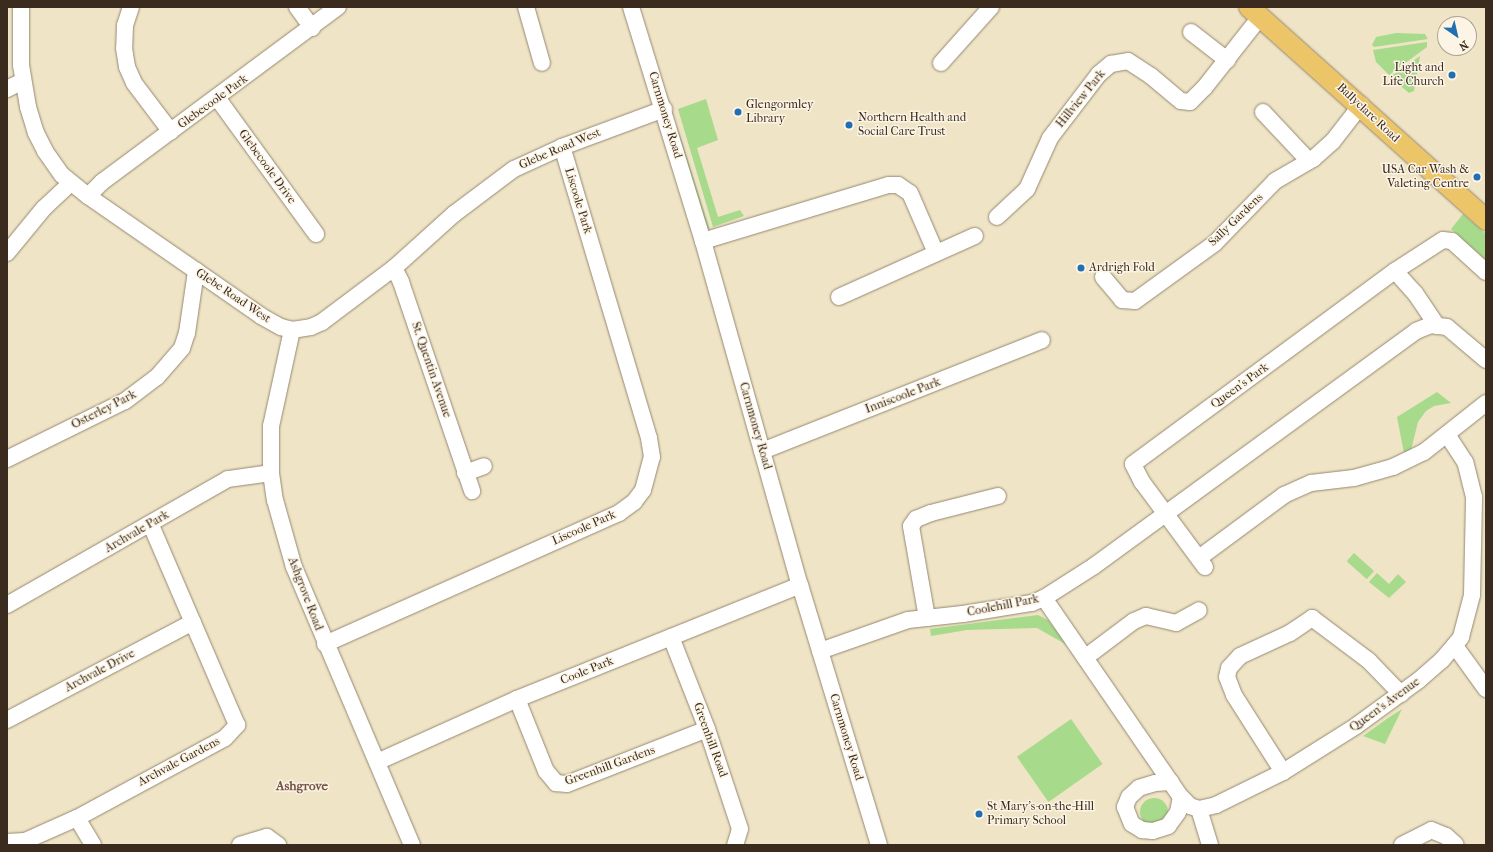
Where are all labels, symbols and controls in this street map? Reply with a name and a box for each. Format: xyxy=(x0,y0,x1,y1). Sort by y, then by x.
north arrow xyxy=(1437,16,1477,56)
text: N xyxy=(1456,38,1471,53)
place label: Light and Life Church xyxy=(1382,61,1444,89)
street label: Hillview Park xyxy=(1053,67,1109,131)
street label: Carnmoney Road xyxy=(645,70,685,160)
marker: Light and Life Church xyxy=(1447,70,1457,80)
street label: Glebecoole Park xyxy=(175,72,251,132)
street label: Ballyclare Road xyxy=(1334,80,1402,146)
place label: Glengormley Library xyxy=(746,98,813,126)
marker: Glengormley Library xyxy=(733,107,743,117)
place label: Northern Health and Social Care Trust xyxy=(858,111,966,139)
marker: Northern Health and Social Care Trust xyxy=(843,119,855,131)
street label: Glebe Road West xyxy=(517,125,603,173)
street label: Glebecoole Drive xyxy=(235,127,299,207)
place label: USA Car Wash & Valeting Centre xyxy=(1382,163,1469,191)
street label: Liscoole Park xyxy=(561,166,595,236)
marker: USA Car Wash & Valeting Centre xyxy=(1472,172,1482,182)
street label: Sally Gardens xyxy=(1206,191,1266,249)
place label: Ardrigh Fold xyxy=(1089,261,1155,275)
marker: Ardrigh Fold xyxy=(1076,263,1086,273)
street label: Glebe Road West xyxy=(193,266,273,326)
street label: St. Quentin Avenue xyxy=(408,320,454,420)
street label: Queen's Park xyxy=(1208,360,1272,412)
street label: Inniscoole Park xyxy=(863,375,943,417)
street label: Carnmoney Road xyxy=(736,381,774,471)
street label: Osterley Park xyxy=(69,387,139,433)
street label: Archvale Park xyxy=(102,508,172,556)
street label: Liscoole Park xyxy=(550,508,618,548)
street label: Ashgrove Road xyxy=(284,555,326,633)
street label: Coolehill Park xyxy=(966,592,1040,620)
street label: Archvale Drive xyxy=(63,647,137,695)
street label: Coole Park xyxy=(558,654,616,688)
street label: Queen's Avenue xyxy=(1347,675,1423,735)
street label: Carnmoney Road xyxy=(826,692,866,782)
street label: Greenhill Road xyxy=(690,701,730,779)
street label: Archvale Gardens xyxy=(136,734,222,790)
street label: Greenhill Gardens xyxy=(563,743,657,789)
district label: Ashgrove xyxy=(276,778,328,794)
place label: St Mary's-on-the-Hill Primary School xyxy=(987,800,1094,828)
marker: St Mary's-on-the-Hill Primary School xyxy=(974,809,984,819)

